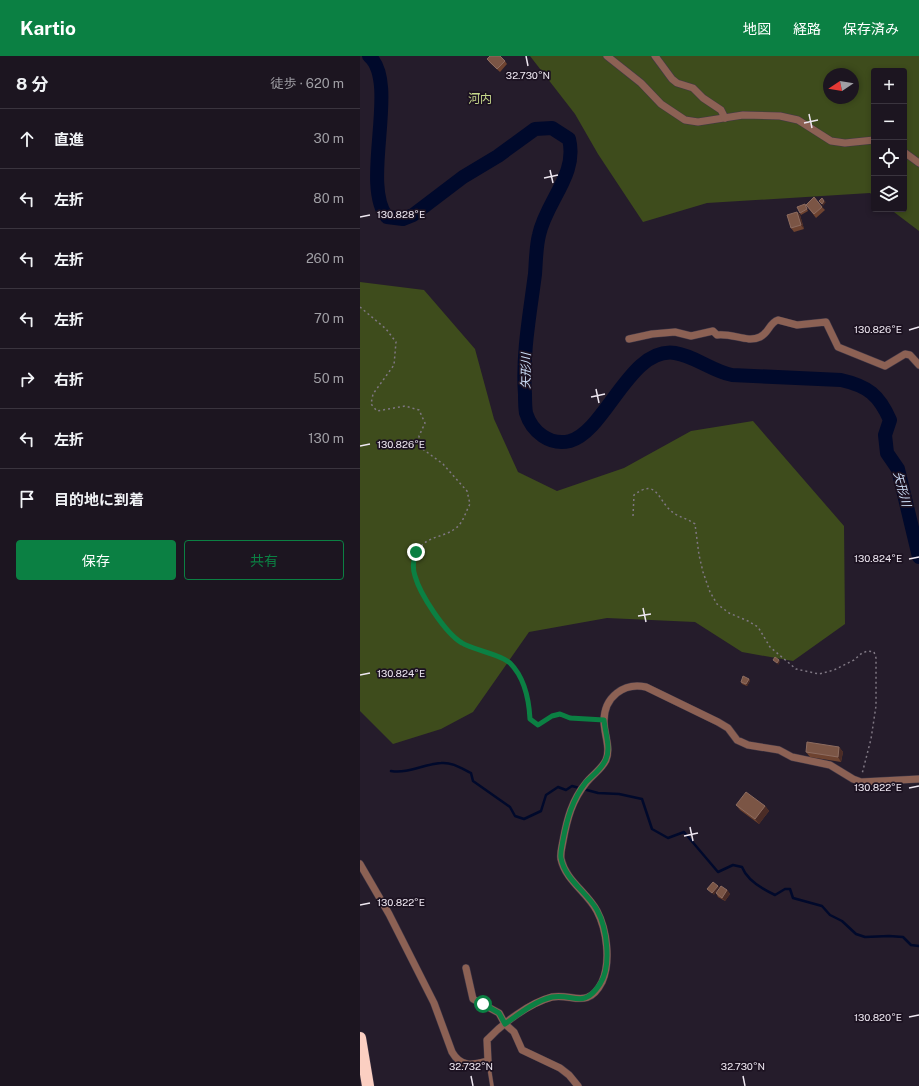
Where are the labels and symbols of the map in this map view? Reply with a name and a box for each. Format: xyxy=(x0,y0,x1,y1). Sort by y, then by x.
north arrow xyxy=(823,68,859,104)
text: 32.730°N xyxy=(506,69,550,81)
district label: 河内 xyxy=(468,92,492,106)
text: 130.828°E xyxy=(377,208,425,220)
text: 130.826°E xyxy=(854,323,902,335)
water label: 矢形川 xyxy=(519,351,533,389)
text: 130.826°E xyxy=(377,438,425,450)
water label: 矢形川 xyxy=(891,470,914,510)
route end xyxy=(407,543,425,561)
text: 130.824°E xyxy=(854,552,902,564)
text: 130.824°E xyxy=(377,667,425,679)
text: 130.822°E xyxy=(854,781,902,793)
text: 130.822°E xyxy=(377,896,425,908)
route start xyxy=(474,995,492,1013)
text: 130.820°E xyxy=(854,1011,902,1023)
text: 32.732°N xyxy=(449,1060,493,1072)
text: 32.730°N xyxy=(721,1060,765,1072)

